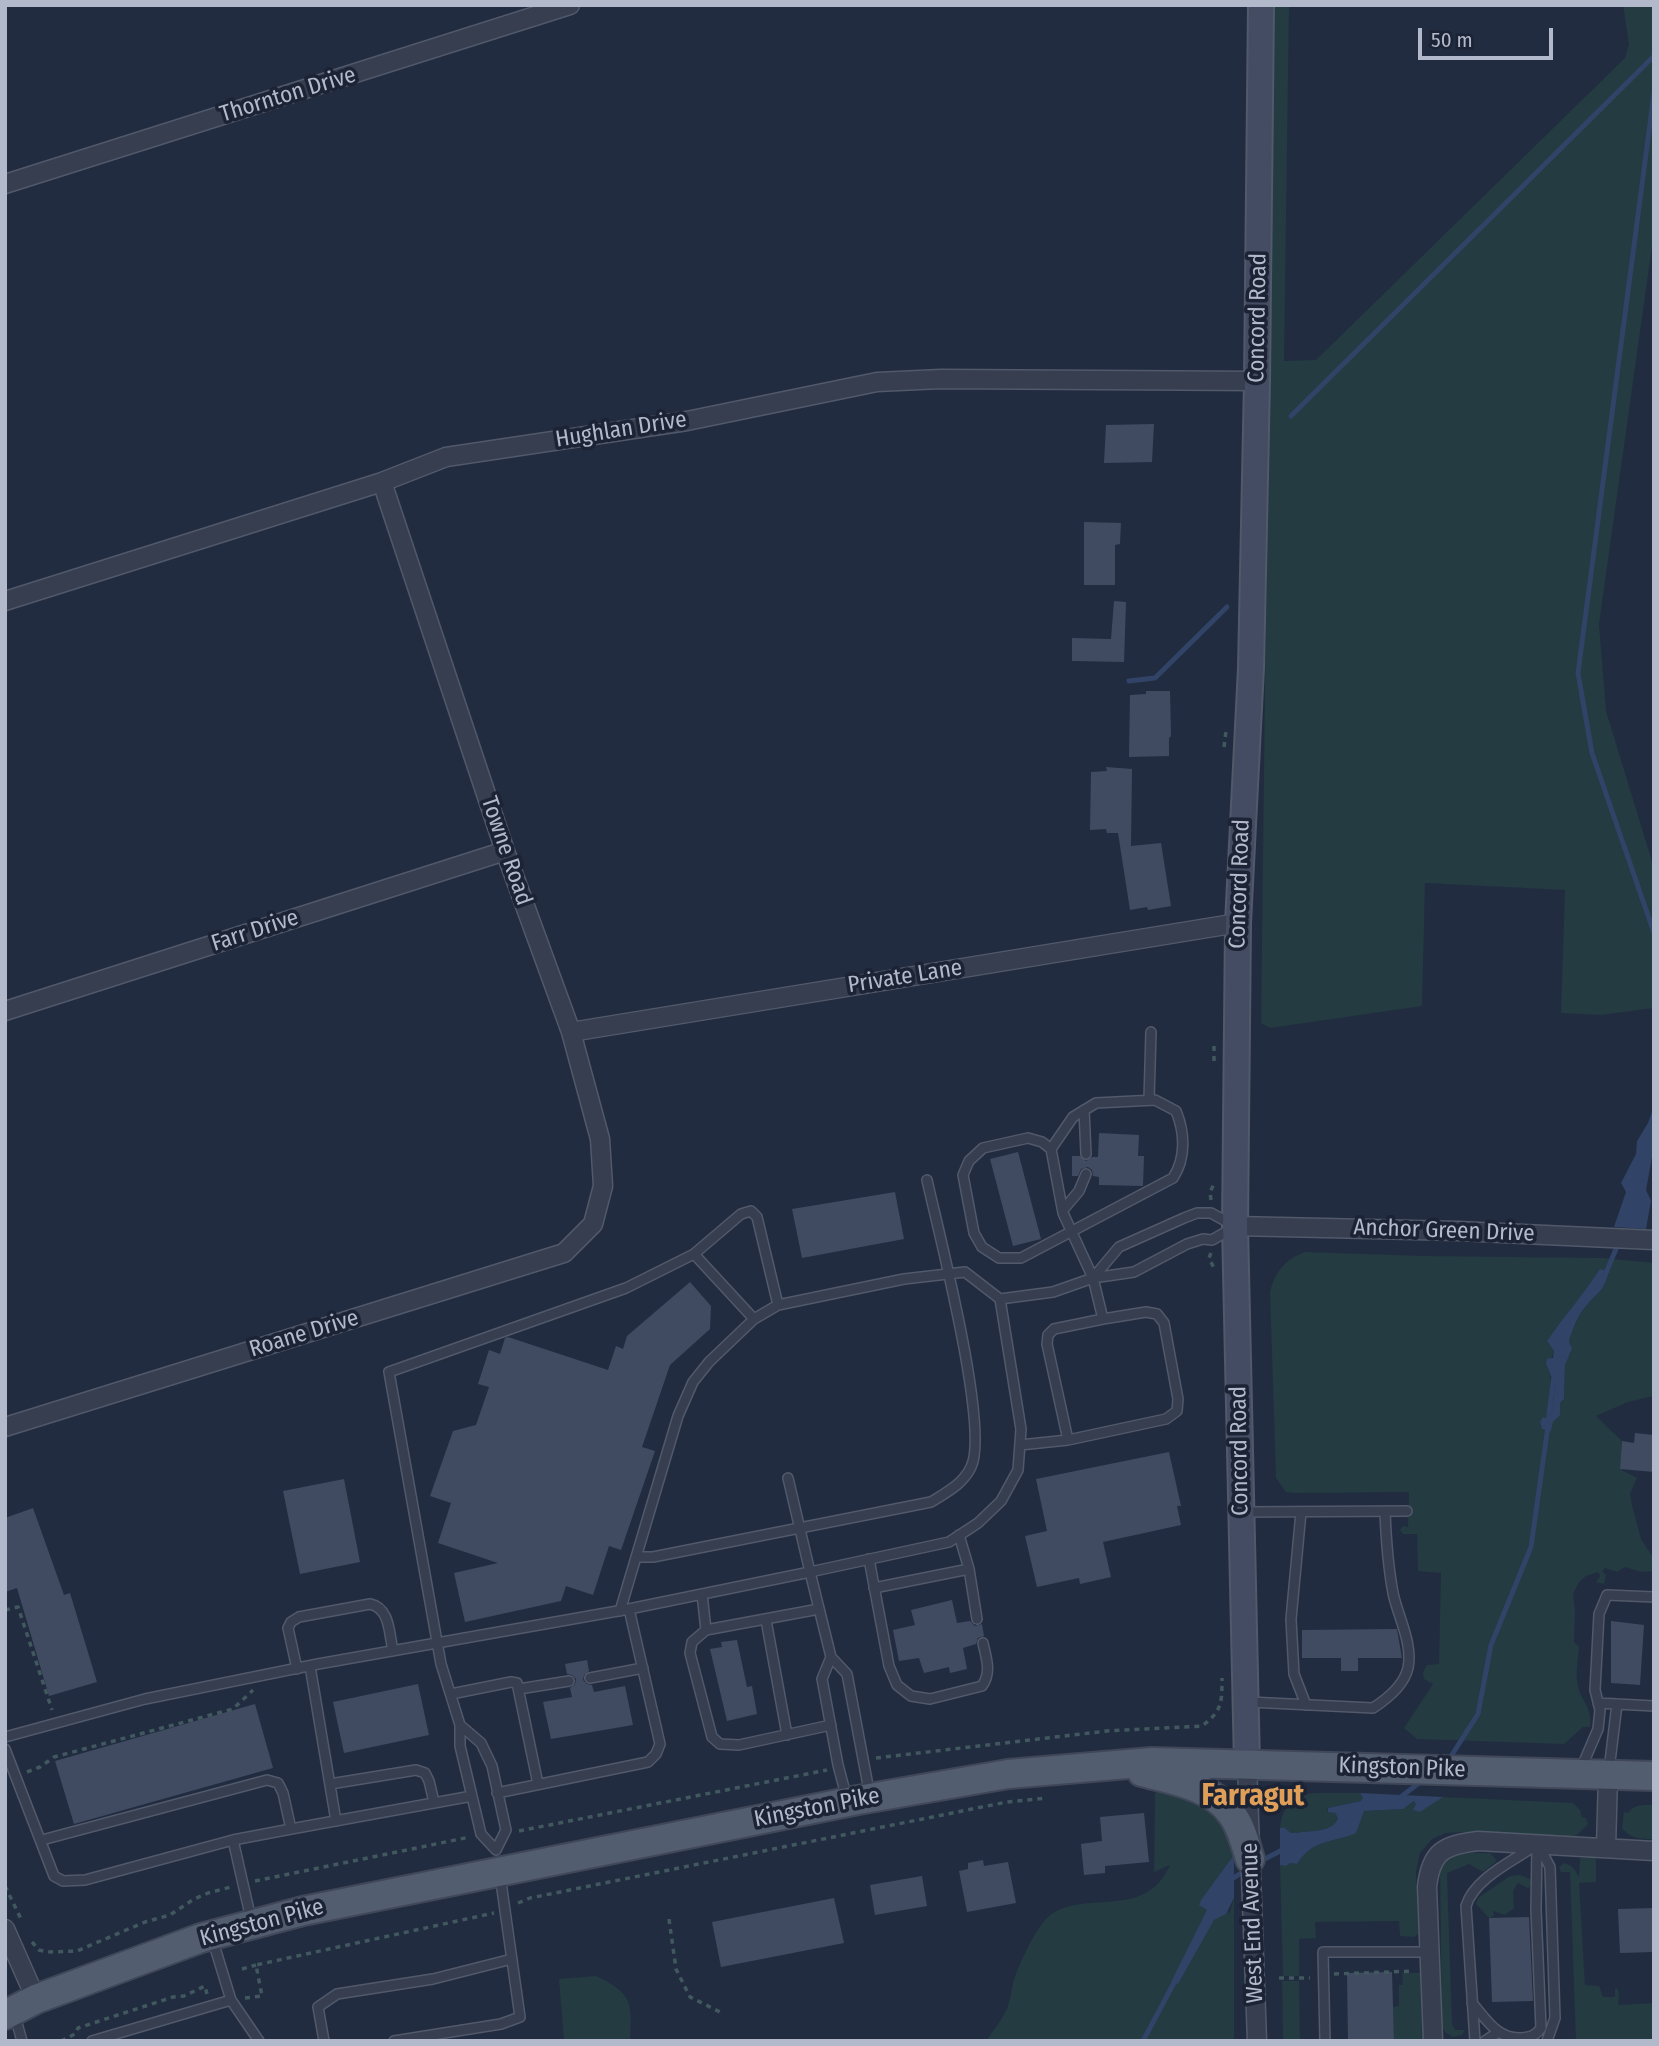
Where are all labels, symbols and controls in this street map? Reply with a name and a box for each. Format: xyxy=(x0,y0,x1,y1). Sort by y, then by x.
scale bar xyxy=(1421,14,1556,58)
text: 50 m xyxy=(1431,27,1473,53)
street label: Thornton Drive xyxy=(217,61,359,129)
street label: Concord Road xyxy=(1243,253,1273,383)
street label: Hughlan Drive xyxy=(553,406,689,454)
street label: Towne Road xyxy=(475,793,537,909)
street label: Concord Road xyxy=(1224,819,1256,949)
street label: Farr Drive xyxy=(208,904,302,958)
street label: Private Lane xyxy=(846,954,964,1000)
street label: Anchor Green Drive xyxy=(1353,1214,1535,1248)
street label: Roane Drive xyxy=(246,1304,362,1364)
street label: Concord Road xyxy=(1225,1386,1255,1516)
street label: Kingston Pike xyxy=(1338,1752,1466,1784)
district label: Farragut xyxy=(1202,1779,1304,1815)
street label: Kingston Pike xyxy=(752,1782,882,1834)
street label: West End Avenue xyxy=(1236,1842,1270,2004)
street label: Kingston Pike xyxy=(197,1893,327,1953)

